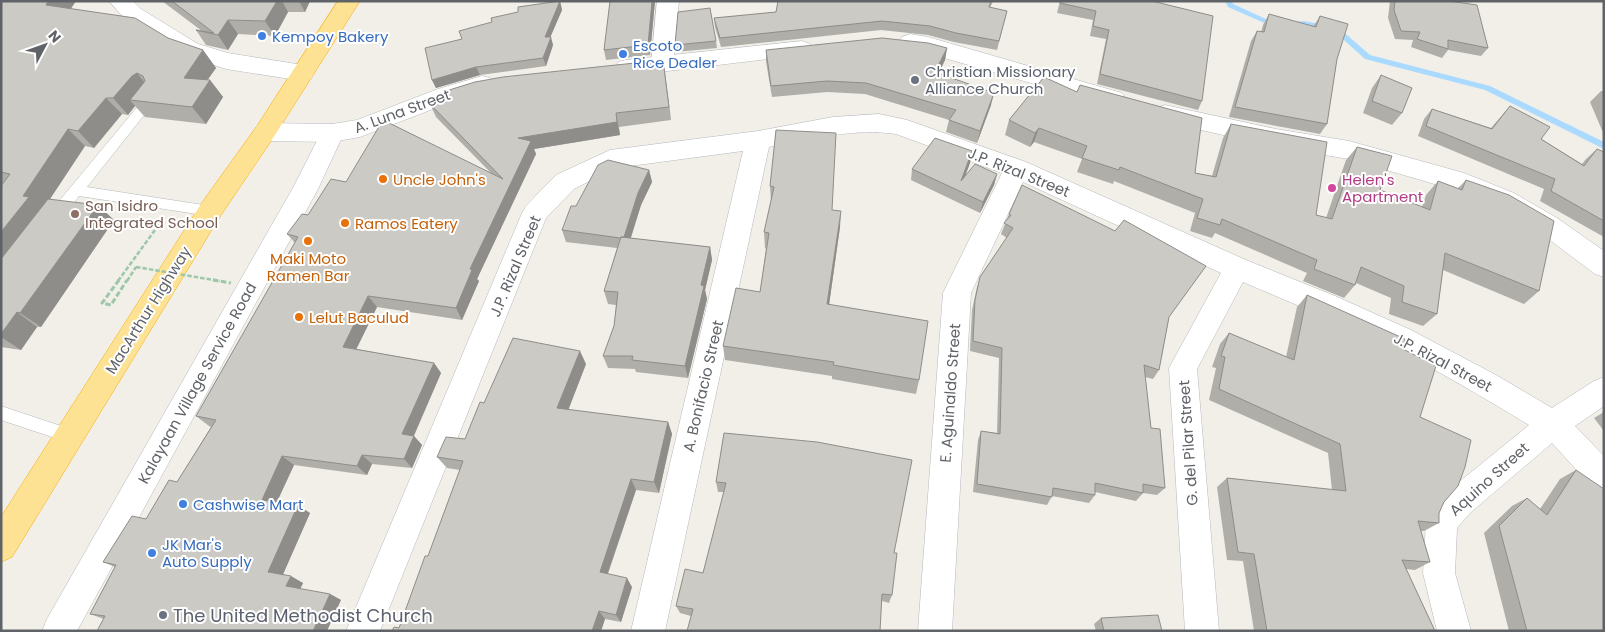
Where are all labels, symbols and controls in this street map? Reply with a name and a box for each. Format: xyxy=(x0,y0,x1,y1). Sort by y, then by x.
north arrow xyxy=(20,20,70,70)
text: N xyxy=(44,26,66,47)
place label: Kempoy Bakery xyxy=(272,26,389,47)
marker: Kempoy Bakery xyxy=(256,30,268,42)
place label: Escoto Rice Dealer xyxy=(633,35,717,73)
marker: Escoto Rice Dealer xyxy=(617,48,629,60)
place label: Christian Missionary Alliance Church xyxy=(925,61,1076,99)
marker: Christian Missionary Alliance Church xyxy=(909,74,921,86)
street label: A. Luna Street xyxy=(351,84,453,138)
street label: J.P. Rizal Street xyxy=(965,142,1073,202)
place label: Uncle John's xyxy=(393,169,486,190)
place label: Helen's Apartment xyxy=(1342,169,1423,207)
marker: Uncle John's xyxy=(377,173,389,185)
marker: Helen's Apartment xyxy=(1326,182,1338,194)
place label: San Isidro Integrated School xyxy=(85,195,218,233)
marker: San Isidro Integrated School xyxy=(69,208,81,220)
street label: J.P. Rizal Street xyxy=(484,212,546,320)
place label: Ramos Eatery xyxy=(355,213,458,234)
marker: Ramos Eatery xyxy=(339,217,351,229)
marker: Maki Moto Ramen Bar xyxy=(302,235,314,247)
street label: MacArthur Highway xyxy=(100,242,196,378)
place label: Maki Moto Ramen Bar xyxy=(267,248,350,286)
street label: Kalayaan Village Service Road xyxy=(133,279,261,487)
place label: Lelut Baculud xyxy=(309,307,409,328)
marker: Lelut Baculud xyxy=(293,311,305,323)
street label: A. Bonifacio Street xyxy=(678,318,728,454)
street label: E. Aguinaldo Street xyxy=(935,323,965,463)
street label: J.P. Rizal Street xyxy=(1390,327,1496,397)
street label: G. del Pilar Street xyxy=(1173,380,1203,506)
street label: Aquino Street xyxy=(1445,438,1533,520)
place label: Cashwise Mart xyxy=(193,494,303,515)
marker: Cashwise Mart xyxy=(177,498,189,510)
place label: JK Mar's Auto Supply xyxy=(162,534,252,572)
marker: JK Mar's Auto Supply xyxy=(146,547,158,559)
place label: The United Methodist Church xyxy=(173,603,433,628)
marker: The United Methodist Church xyxy=(157,609,169,621)

